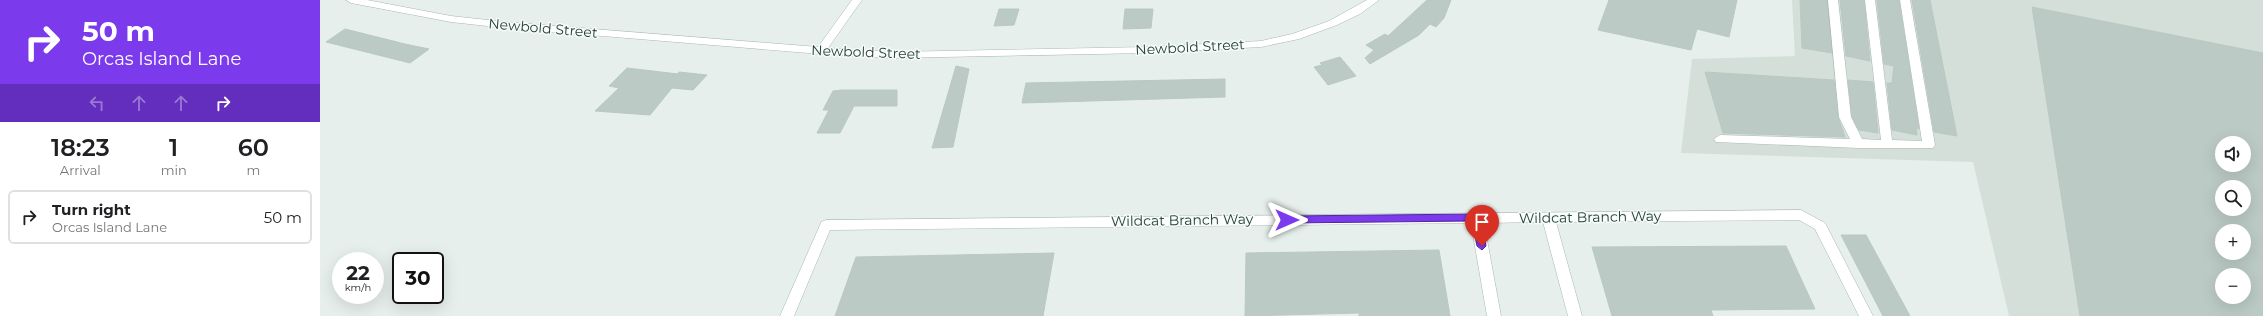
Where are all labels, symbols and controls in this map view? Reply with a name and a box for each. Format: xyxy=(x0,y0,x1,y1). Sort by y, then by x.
text: 50 m xyxy=(82,14,155,48)
street label: Newbold Street xyxy=(488,14,599,42)
icon: right xyxy=(16,16,68,68)
street label: Newbold Street xyxy=(1135,35,1245,59)
street label: Newbold Street xyxy=(811,41,921,63)
text: Orcas Island Lane xyxy=(82,48,241,70)
icon: left xyxy=(86,92,108,114)
icon: ahead xyxy=(128,92,150,114)
icon: ahead xyxy=(170,92,192,114)
icon: right xyxy=(212,92,234,114)
text: 18:23 xyxy=(51,133,110,162)
text: 1 xyxy=(169,133,178,162)
text: 60 xyxy=(238,133,269,162)
map controls xyxy=(2215,136,2251,304)
button: sound xyxy=(2215,136,2251,172)
text: Arrival xyxy=(60,162,101,178)
text: min xyxy=(161,162,187,178)
text: m xyxy=(246,162,260,178)
button: search xyxy=(2215,180,2251,216)
position arrow xyxy=(1266,199,1308,241)
text: Turn right xyxy=(52,200,131,219)
pin xyxy=(1465,205,1499,246)
icon: right xyxy=(18,206,40,228)
street label: Wildcat Branch Way xyxy=(1519,207,1662,227)
text: 50 m xyxy=(264,208,302,227)
street label: Wildcat Branch Way xyxy=(1111,210,1254,230)
icon: arrive xyxy=(1471,211,1493,233)
text: Orcas Island Lane xyxy=(52,219,167,235)
button: + xyxy=(2215,224,2251,260)
speed limit sign: 30 xyxy=(392,252,444,304)
text: 22 xyxy=(346,261,370,285)
button: − xyxy=(2215,268,2251,304)
text: km/h xyxy=(345,281,371,294)

